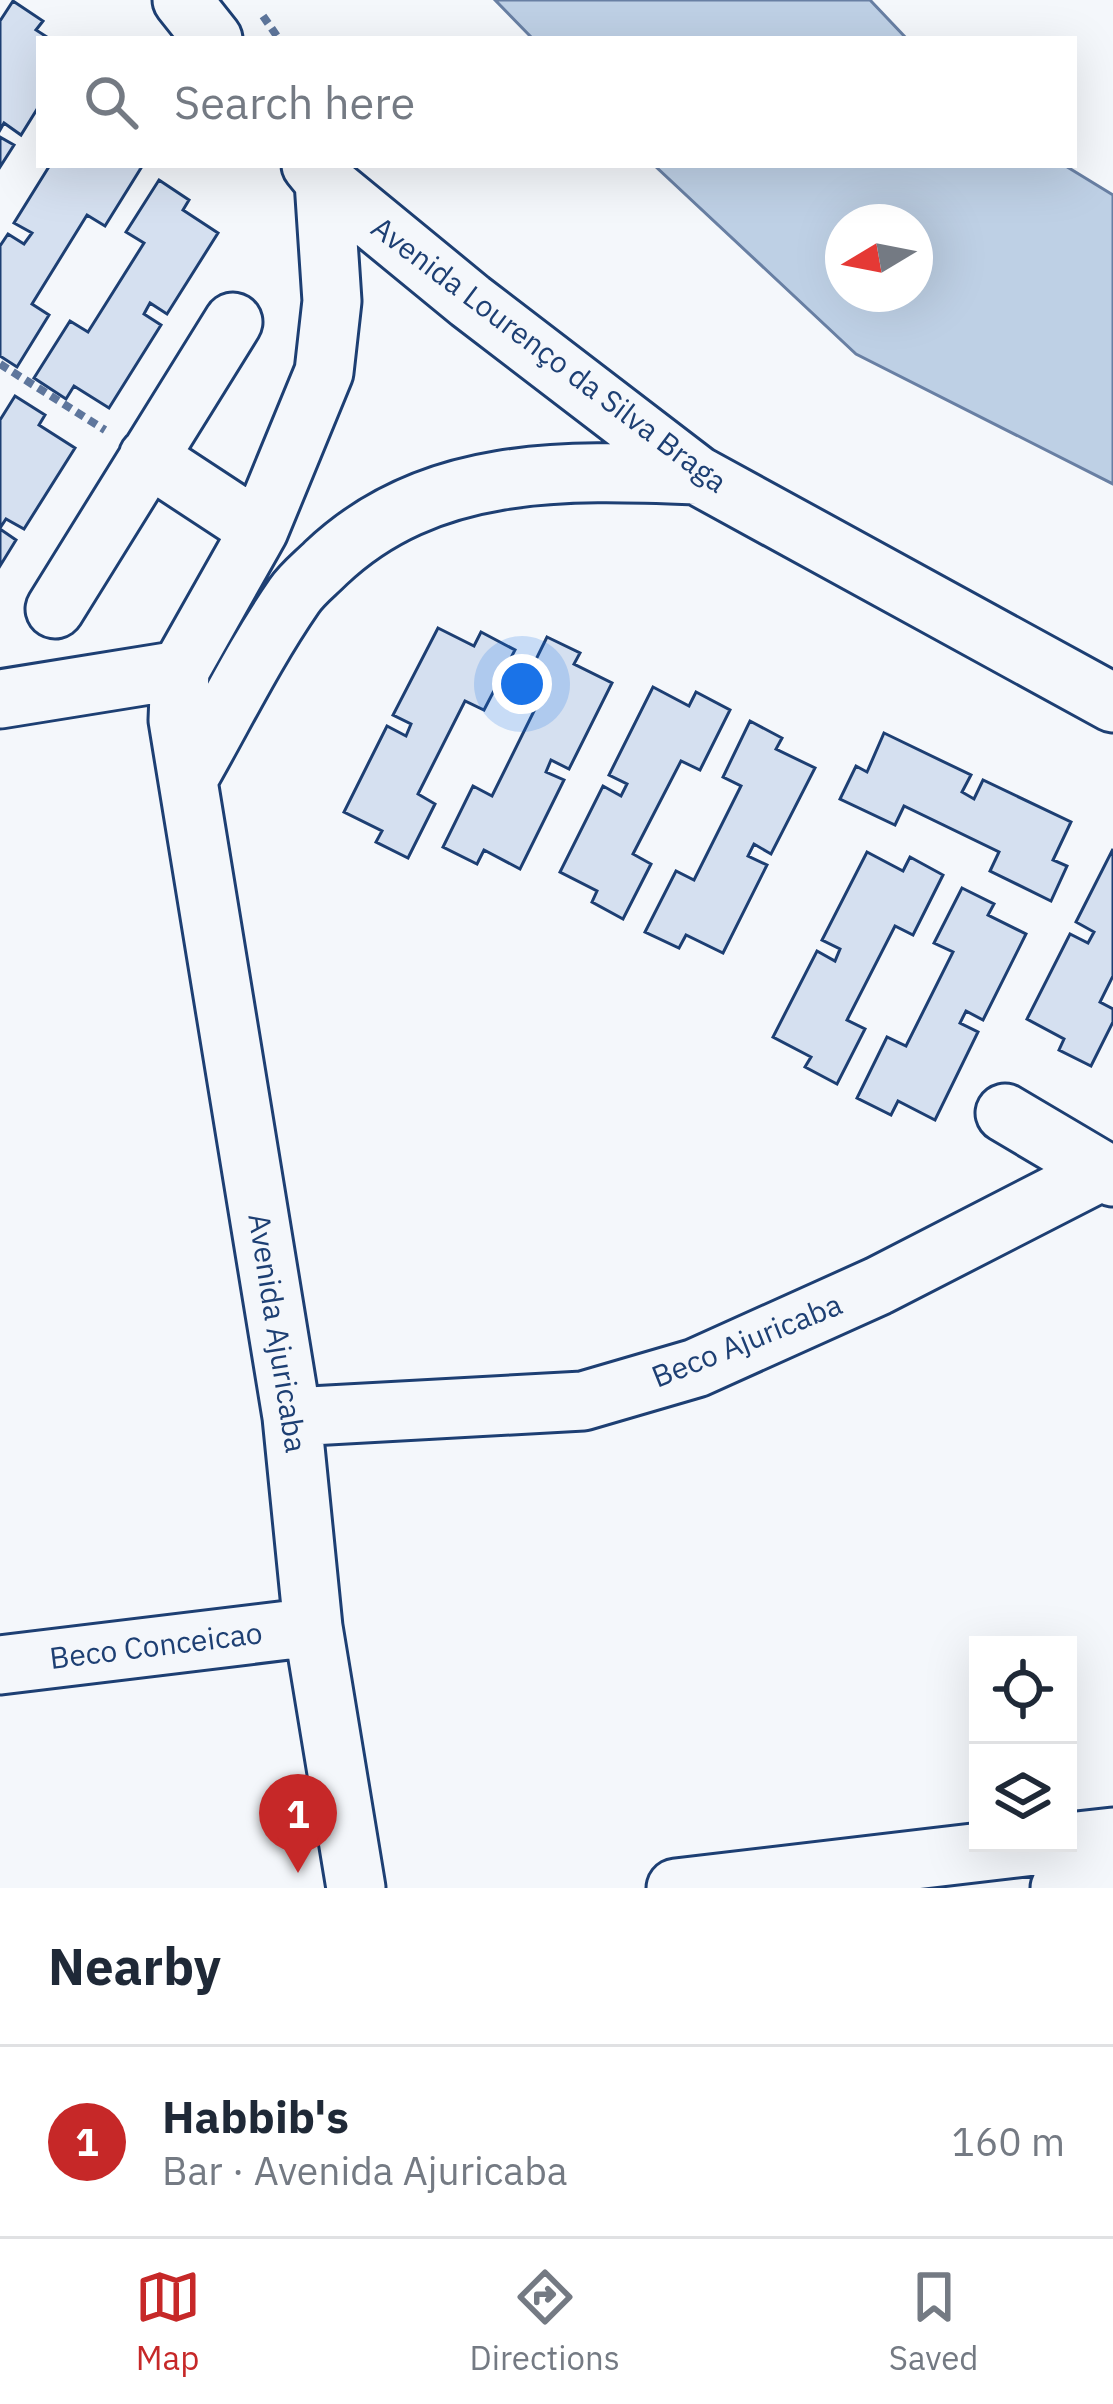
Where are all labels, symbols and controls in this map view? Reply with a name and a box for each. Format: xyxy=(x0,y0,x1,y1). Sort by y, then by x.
search box xyxy=(36,36,1077,168)
icon: search xyxy=(78,69,144,135)
text: Search here xyxy=(174,73,415,131)
north arrow xyxy=(825,204,933,312)
street label: Avenida Lourenço da Silva Braga xyxy=(364,207,736,500)
your location xyxy=(492,654,552,714)
street label: Avenida Ajuricaba xyxy=(240,1210,317,1455)
street label: Beco Ajuricaba xyxy=(646,1284,847,1395)
street label: Beco Conceicao xyxy=(47,1612,264,1677)
map controls xyxy=(969,1636,1077,1852)
button: locate xyxy=(969,1636,1077,1744)
button: layers xyxy=(969,1744,1077,1852)
pin: 1 xyxy=(259,1774,337,1873)
text: Nearby xyxy=(48,1933,221,1999)
text: Habbib's xyxy=(162,2087,349,2145)
text: 1 xyxy=(75,2116,99,2167)
text: 160 m xyxy=(952,2116,1065,2167)
text: Bar · Avenida Ajuricaba xyxy=(162,2145,568,2196)
tab: Map xyxy=(135,2264,201,2379)
tab: Directions xyxy=(470,2264,620,2379)
tab: Saved xyxy=(889,2264,978,2379)

